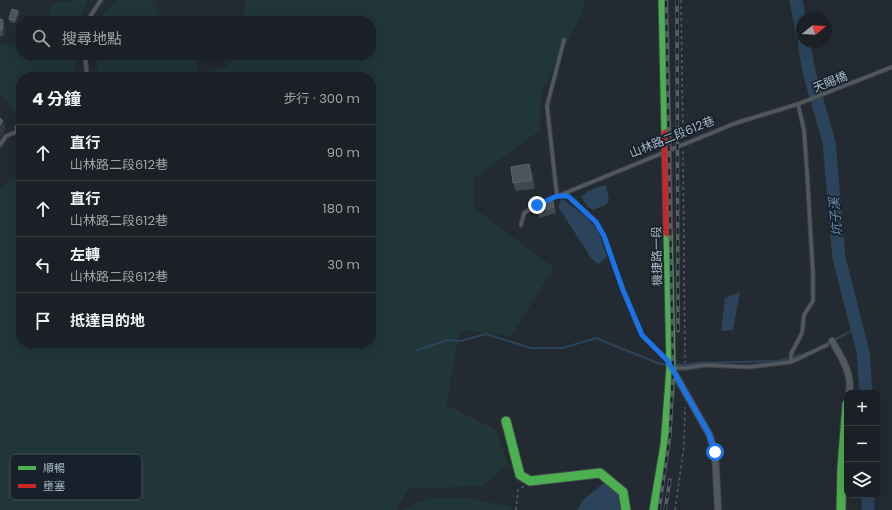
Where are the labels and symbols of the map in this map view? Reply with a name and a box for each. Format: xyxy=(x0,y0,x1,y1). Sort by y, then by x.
north arrow xyxy=(796,12,832,48)
street label: 天賜橋 xyxy=(810,67,850,96)
street label: 山林路二段612巷 xyxy=(627,112,717,161)
water label: 坑子溪 xyxy=(824,195,847,237)
route end xyxy=(528,196,546,214)
street label: 機捷路一段 xyxy=(647,226,666,286)
route start xyxy=(706,443,724,461)
legend xyxy=(10,454,142,500)
text: 順暢 xyxy=(43,460,65,476)
text: 壅塞 xyxy=(43,478,65,494)

